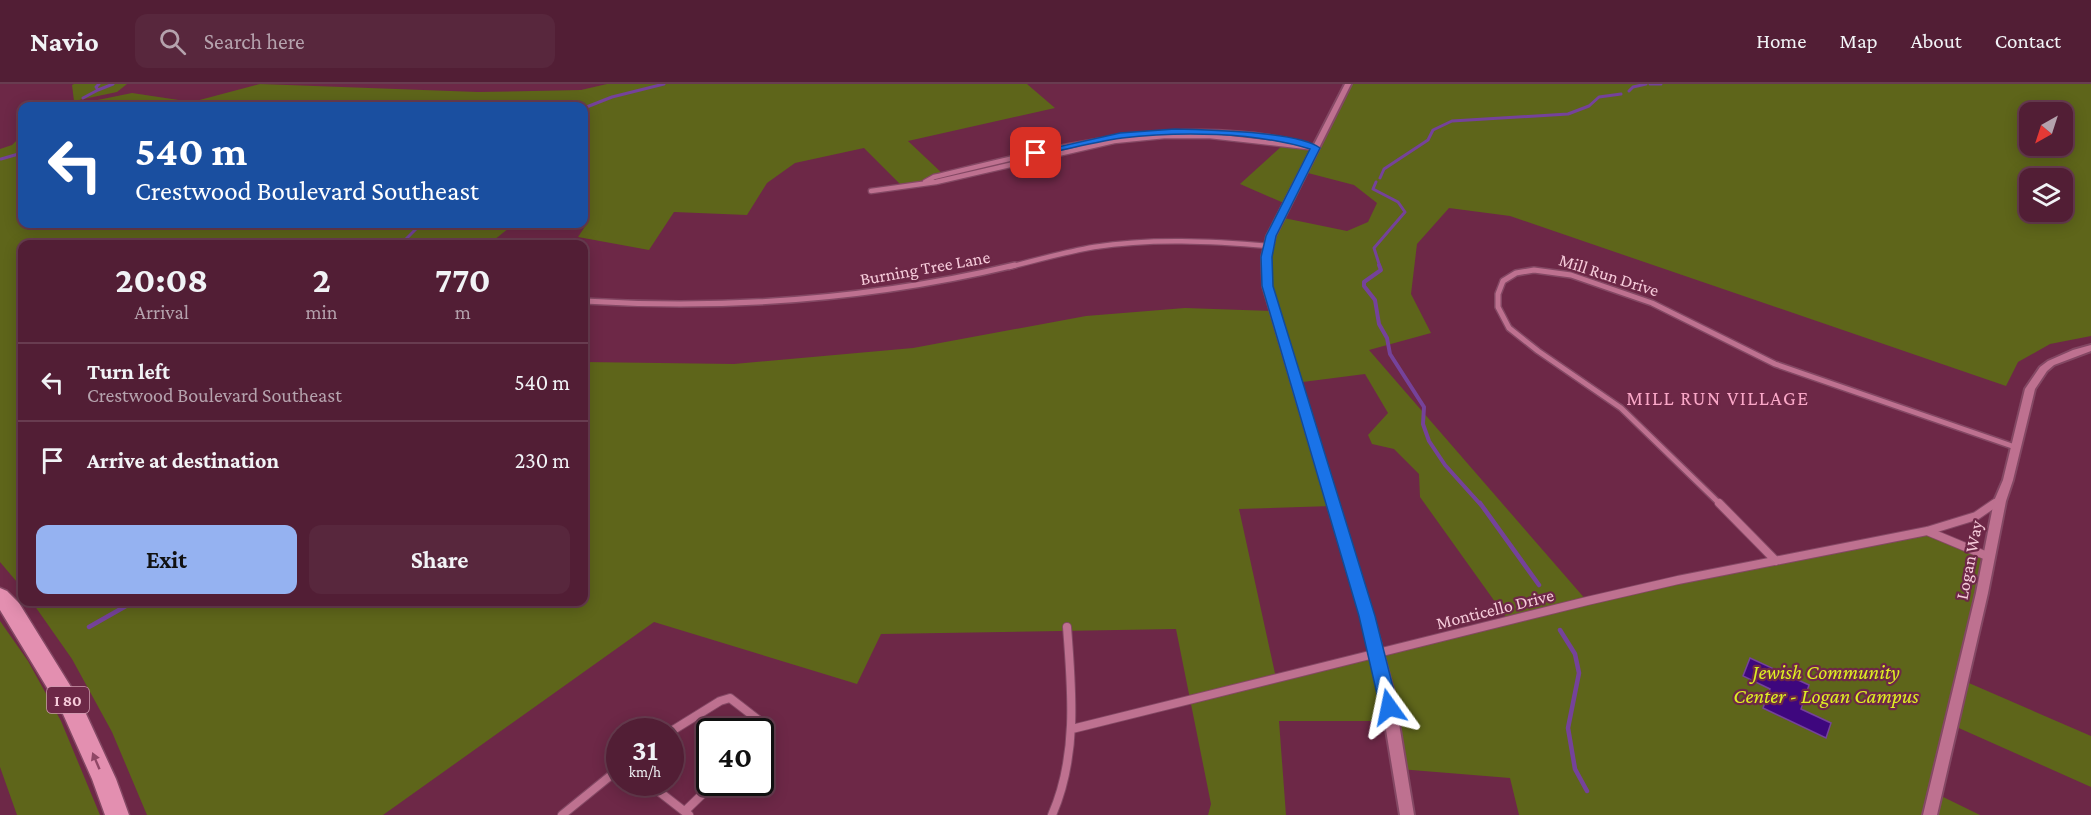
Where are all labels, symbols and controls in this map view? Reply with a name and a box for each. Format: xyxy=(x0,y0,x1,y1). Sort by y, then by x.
search box xyxy=(135,14,555,68)
icon: search xyxy=(156,25,189,58)
text: Navio xyxy=(30,26,99,57)
text: Search here xyxy=(204,29,305,54)
text: Home xyxy=(1756,29,1806,53)
text: Map xyxy=(1839,29,1878,53)
text: About xyxy=(1911,29,1962,53)
text: Contact xyxy=(1995,29,2061,53)
north arrow xyxy=(2019,102,2073,156)
map controls xyxy=(2019,102,2073,222)
icon: left xyxy=(36,126,114,204)
text: 540 m xyxy=(135,127,247,174)
pin xyxy=(1010,127,1061,178)
icon: arrive xyxy=(1019,136,1052,169)
button: layers xyxy=(2019,168,2073,222)
text: Crestwood Boulevard Southeast xyxy=(135,176,479,206)
street label: Burning Tree Lane xyxy=(858,247,992,289)
street label: Mill Run Drive xyxy=(1556,249,1662,301)
text: 20:08 xyxy=(115,260,208,300)
text: 2 xyxy=(312,260,331,300)
text: 770 xyxy=(435,260,491,300)
text: Arrival xyxy=(135,301,189,323)
text: min xyxy=(306,301,338,323)
text: m xyxy=(455,301,471,323)
text: Turn left xyxy=(87,359,170,384)
icon: left xyxy=(36,366,69,399)
text: 540 m xyxy=(514,370,570,395)
text: Crestwood Boulevard Southeast xyxy=(87,384,342,406)
district label: MILL RUN VILLAGE xyxy=(1626,387,1810,409)
icon: arrive xyxy=(36,444,69,477)
text: Arrive at destination xyxy=(87,448,279,473)
text: 230 m xyxy=(515,448,570,473)
street label: Logan Way xyxy=(1952,518,1987,601)
button: Exit xyxy=(36,525,297,594)
button: Share xyxy=(309,525,570,594)
street label: Monticello Drive xyxy=(1434,585,1556,633)
park label: Jewish Community Center - Logan Campus xyxy=(1733,660,1919,708)
position arrow xyxy=(1357,675,1421,739)
road number: I 80 xyxy=(47,687,89,713)
speed limit sign: 40 xyxy=(696,718,774,796)
text: 31 xyxy=(632,733,658,766)
one-way arrow xyxy=(91,751,101,769)
text: km/h xyxy=(629,764,661,780)

